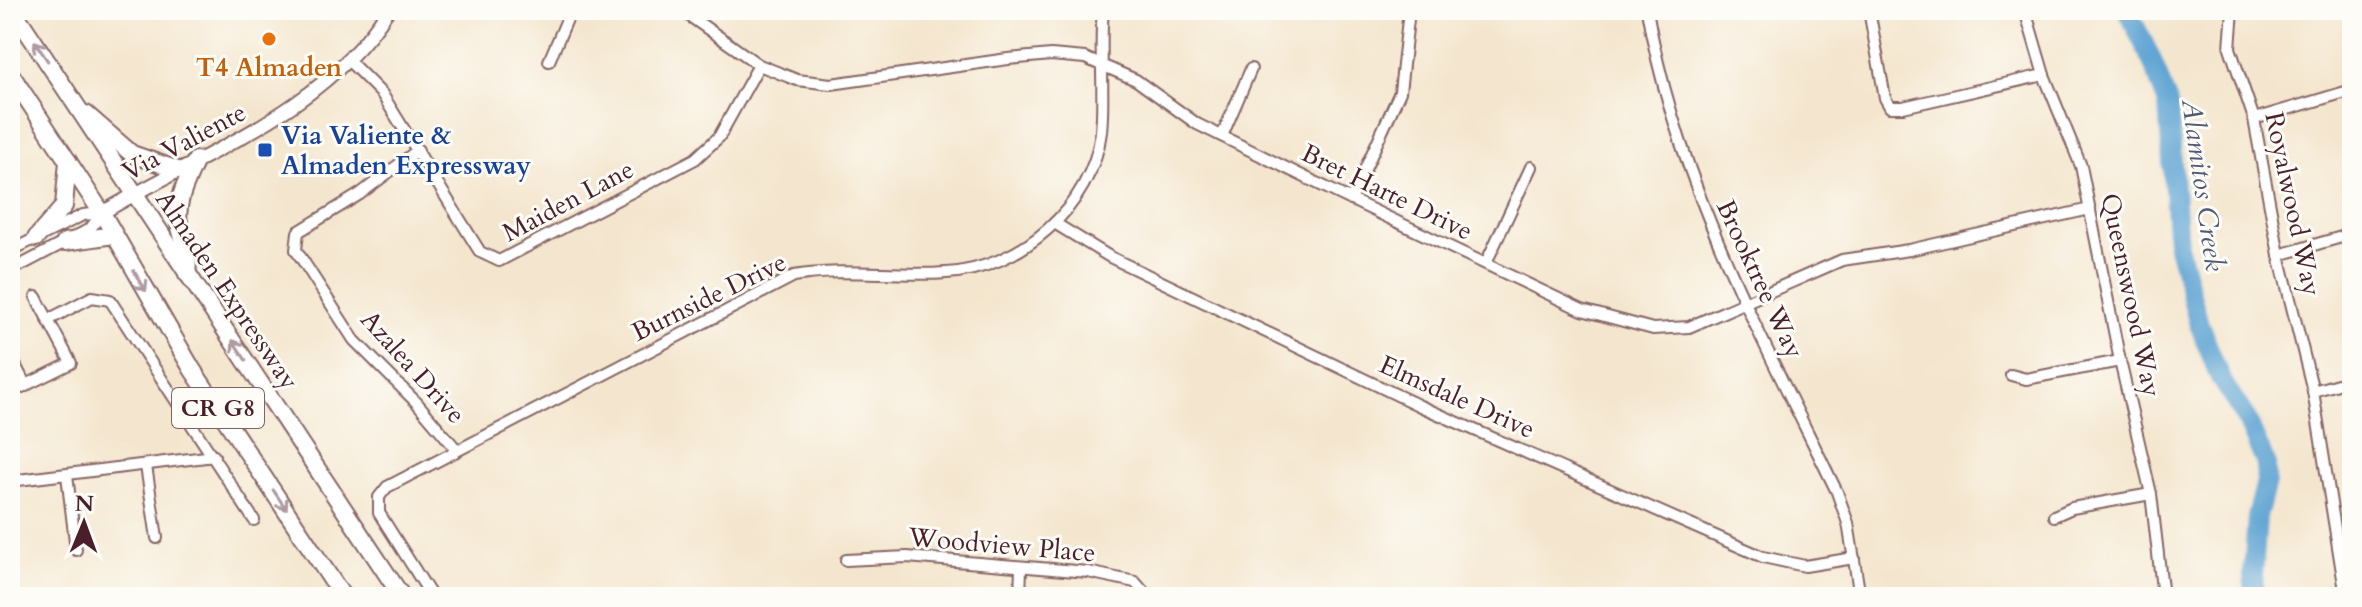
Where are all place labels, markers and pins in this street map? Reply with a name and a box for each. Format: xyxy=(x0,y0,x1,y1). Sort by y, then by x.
marker: T4 Almaden xyxy=(260,30,278,48)
place label: T4 Almaden xyxy=(196,50,342,85)
place label: Via Valiente & Almaden Expressway xyxy=(281,118,531,183)
marker: Via Valiente & Almaden Expressway xyxy=(256,141,274,159)

